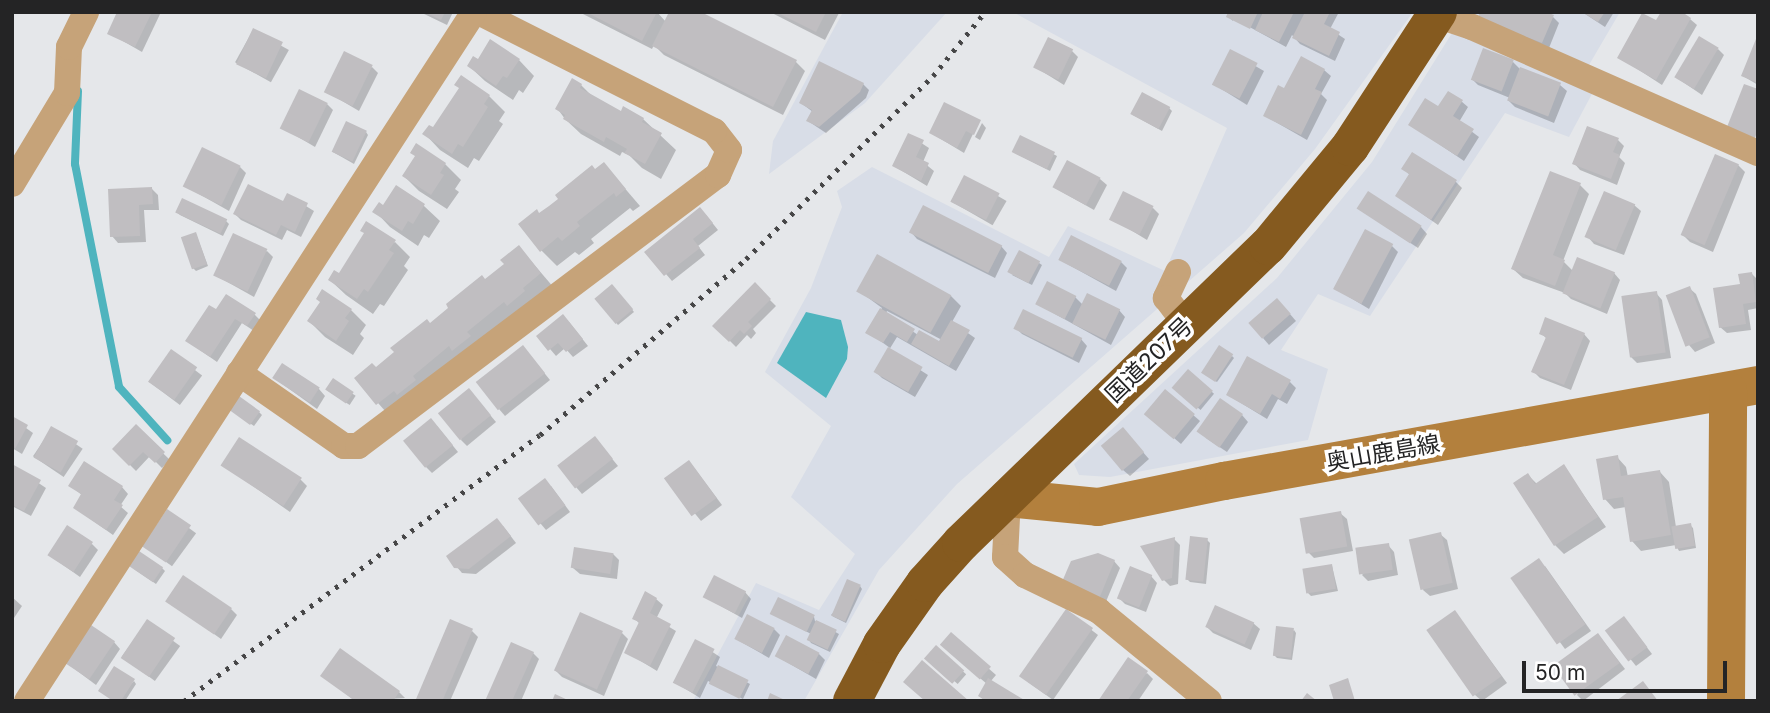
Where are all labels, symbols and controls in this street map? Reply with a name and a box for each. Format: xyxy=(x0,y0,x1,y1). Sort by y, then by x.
street label: 国道207号 xyxy=(1100,312,1198,408)
street label: 奥山鹿島線 xyxy=(1324,429,1442,477)
scale bar xyxy=(1525,646,1730,690)
text: 50 m xyxy=(1535,660,1585,685)

